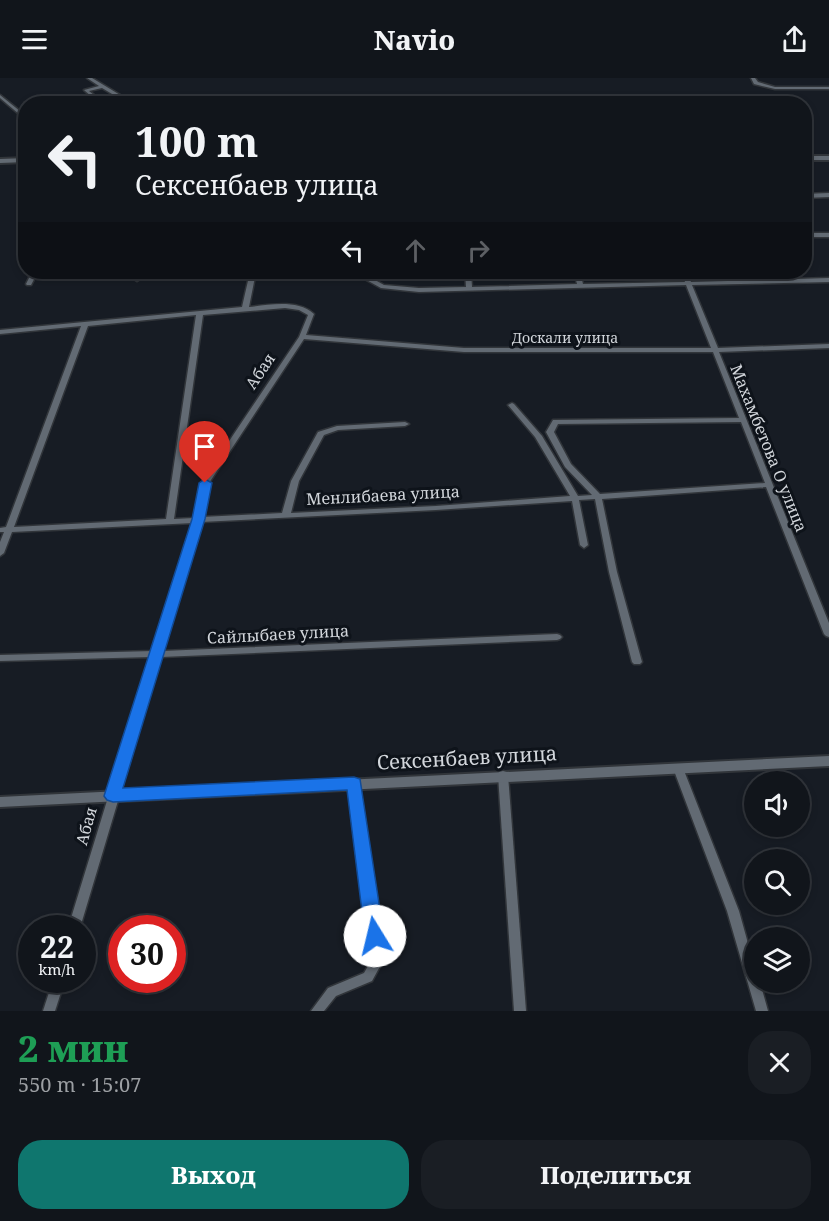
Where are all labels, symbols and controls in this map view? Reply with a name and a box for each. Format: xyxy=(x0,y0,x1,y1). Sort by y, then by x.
text: Navio xyxy=(374,21,455,58)
icon: menu xyxy=(18,23,51,56)
icon: share xyxy=(778,23,811,56)
text: 100 m xyxy=(135,112,259,169)
icon: left xyxy=(36,120,114,198)
text: Сексенбаев улица xyxy=(135,166,379,203)
icon: left xyxy=(336,234,369,267)
icon: ahead xyxy=(399,234,432,267)
icon: right xyxy=(462,234,495,267)
street label: Доскали улица xyxy=(512,328,618,347)
street label: Абая xyxy=(240,349,280,393)
street label: Махамбетова О улица xyxy=(725,361,813,535)
pin xyxy=(179,421,230,483)
icon: arrive xyxy=(188,430,221,463)
street label: Менлибаева улица xyxy=(306,480,460,510)
street label: Сайлыбаев улица xyxy=(206,619,350,649)
street label: Сексенбаев улица xyxy=(376,739,558,776)
map controls xyxy=(744,771,810,993)
button: sound xyxy=(744,771,810,837)
street label: Абая xyxy=(70,804,102,848)
button: search xyxy=(744,849,810,915)
position arrow xyxy=(343,904,407,968)
speed limit sign: 30 xyxy=(108,915,186,993)
text: 22 xyxy=(40,926,74,967)
button: layers xyxy=(744,927,810,993)
text: km/h xyxy=(39,959,75,979)
text: 2 мин xyxy=(18,1024,128,1073)
button: close xyxy=(748,1031,811,1094)
text: 550 m · 15:07 xyxy=(18,1071,141,1098)
button: Выход xyxy=(18,1140,409,1209)
button: Поделиться xyxy=(421,1140,811,1209)

